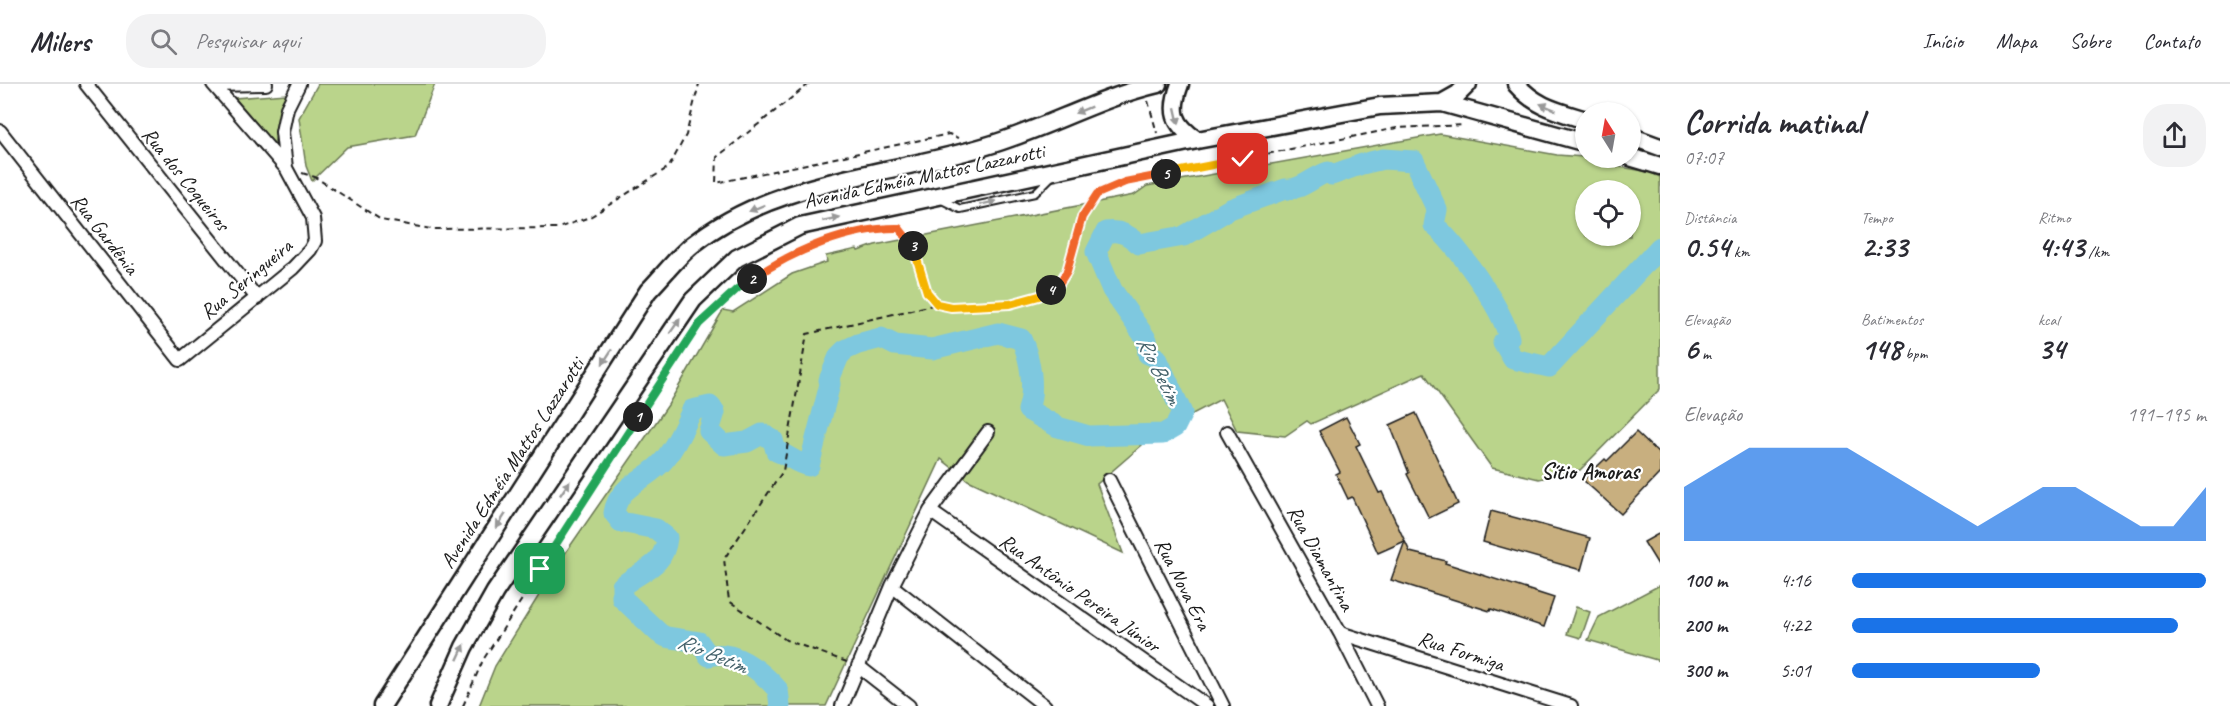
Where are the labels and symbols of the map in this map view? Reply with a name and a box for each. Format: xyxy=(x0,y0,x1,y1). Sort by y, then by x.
one-way arrow xyxy=(1538,102,1556,112)
north arrow xyxy=(1575,102,1641,168)
one-way arrow xyxy=(1074,105,1092,115)
one-way arrow xyxy=(1173,107,1182,126)
street label: Rua dos Coqueiros xyxy=(136,122,237,237)
pin xyxy=(1217,133,1268,184)
street label: Avenida Edméia Mattos Lazzarotti xyxy=(801,137,1050,214)
pin: 5 xyxy=(1151,159,1181,189)
street label: Rua Gardênia xyxy=(65,188,146,281)
one-way arrow xyxy=(979,197,998,207)
one-way arrow xyxy=(747,203,765,213)
one-way arrow xyxy=(822,213,840,223)
pin: 3 xyxy=(898,231,928,261)
street label: Rua Seringueira xyxy=(195,232,298,325)
pin: 2 xyxy=(737,264,767,294)
pin: 4 xyxy=(1036,275,1066,305)
one-way arrow xyxy=(669,318,680,334)
water label: Rio Betim xyxy=(1130,332,1189,411)
one-way arrow xyxy=(601,349,612,365)
street label: Avenida Edméia Mattos Lazzarotti xyxy=(434,350,591,573)
pin: 1 xyxy=(623,402,653,432)
district label: Sítio Amoras xyxy=(1541,458,1641,486)
one-way arrow xyxy=(559,480,571,496)
street label: Rua Diamantina xyxy=(1281,501,1361,617)
one-way arrow xyxy=(496,513,507,529)
street label: Rua Antônio Pereira Júnior xyxy=(994,528,1167,659)
street label: Rua Nova Era xyxy=(1149,534,1218,636)
pin xyxy=(514,543,565,594)
street label: Rua Formiga xyxy=(1415,625,1509,678)
water label: Rio Betim xyxy=(674,627,754,681)
one-way arrow xyxy=(457,644,466,661)

